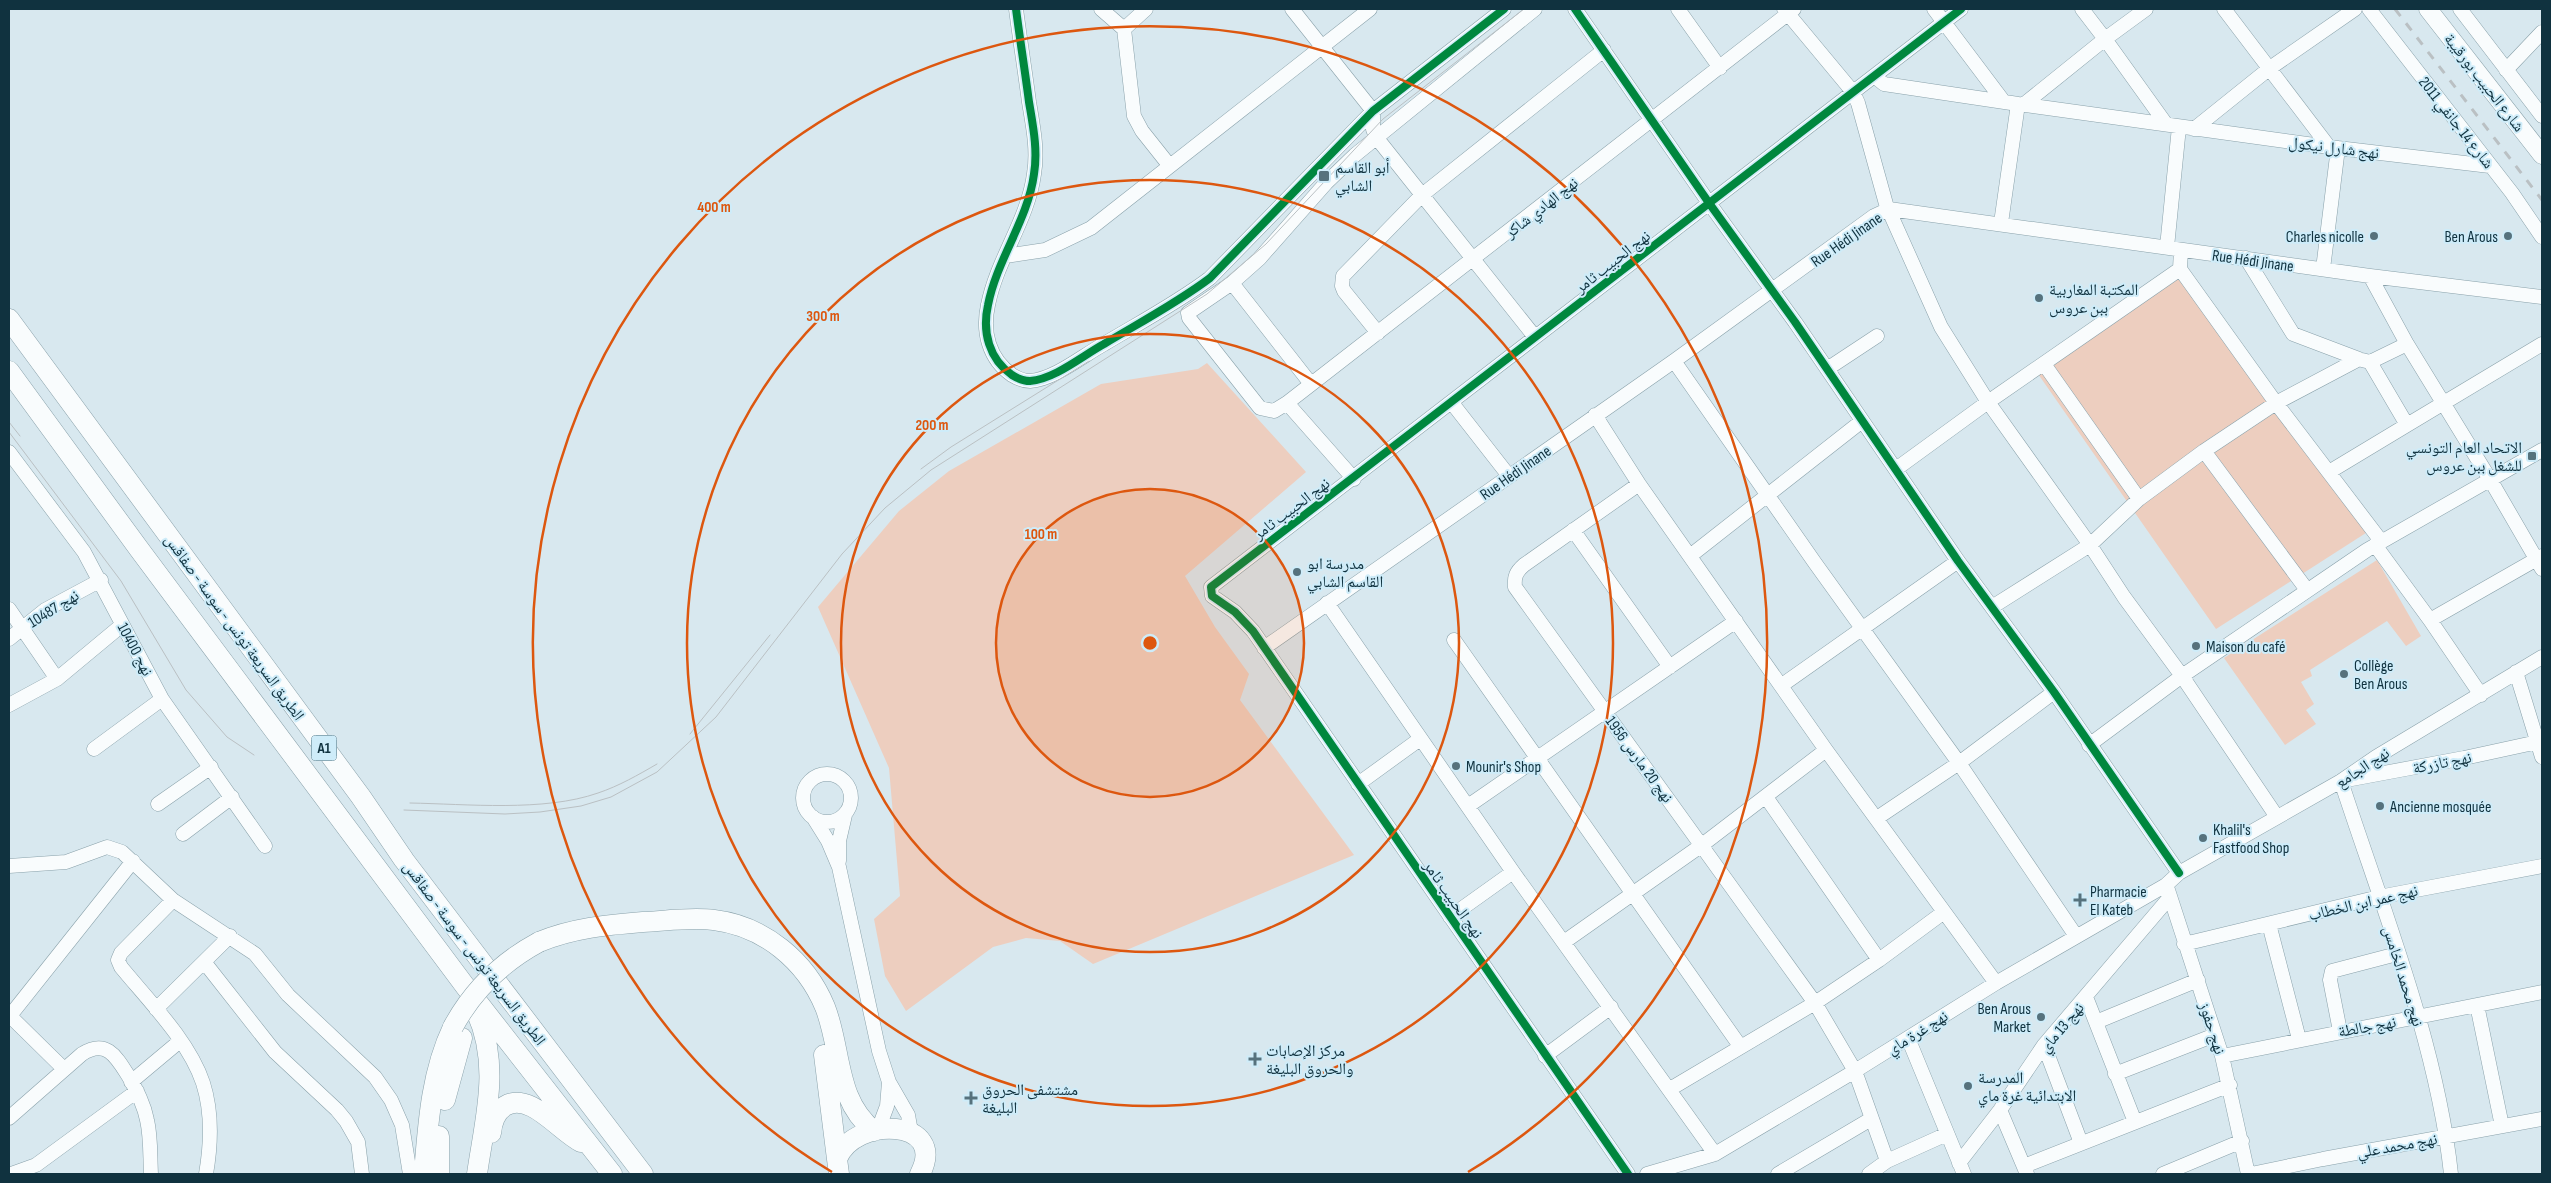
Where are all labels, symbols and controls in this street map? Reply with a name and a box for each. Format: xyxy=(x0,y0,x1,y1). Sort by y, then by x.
street label: شارع الحبيب بورقيبة xyxy=(2440,30,2528,136)
street label: شارع 14 جانفي 2011 xyxy=(2413,73,2498,174)
street label: نهج شارل نيكول xyxy=(2287,134,2380,163)
place label: أبو القاسم الشابي xyxy=(1335,158,1390,198)
marker: أبو القاسم الشابي xyxy=(1317,169,1331,183)
street label: نهج الهادي شاكر xyxy=(1501,174,1584,245)
text: 400 m xyxy=(697,198,731,217)
street label: Rue Hédi Jinane xyxy=(1808,209,1886,272)
street label: نهج الحبيب ثامر xyxy=(1570,227,1655,298)
place label: Charles nicolle xyxy=(2286,228,2364,247)
place label: Ben Arous xyxy=(2444,228,2498,247)
marker: Charles nicolle xyxy=(2368,230,2380,242)
marker: Ben Arous xyxy=(2502,230,2514,242)
street label: Rue Hédi Jinane xyxy=(2211,246,2295,277)
place label: المكتبة المغاربية ببن عروس xyxy=(2049,281,2138,318)
marker: المكتبة المغاربية ببن عروس xyxy=(2033,292,2045,304)
text: 300 m xyxy=(806,307,840,326)
text: 200 m xyxy=(915,416,949,435)
place label: الاتحاد العام التونسي للشغل ببن عروس xyxy=(2406,439,2522,476)
street label: Rue Hédi Jinane xyxy=(1477,442,1555,505)
marker: الاتحاد العام التونسي للشغل ببن عروس xyxy=(2526,450,2538,462)
street label: نهج الحبيب ثامر xyxy=(1249,474,1334,545)
text: 100 m xyxy=(1025,525,1057,544)
street label: الطريق السريعة تونس - سوسة - صفاقس xyxy=(160,531,308,725)
place label: مدرسة ابو القاسم الشابي xyxy=(1307,555,1383,594)
marker: مدرسة ابو القاسم الشابي xyxy=(1291,566,1303,578)
street label: نهج 10487 xyxy=(25,586,83,632)
street label: نهج 10400 xyxy=(113,620,157,680)
centre of rings xyxy=(1141,634,1159,652)
place label: Maison du café xyxy=(2206,638,2285,657)
marker: Maison du café xyxy=(2190,640,2202,652)
place label: Collège Ben Arous xyxy=(2354,657,2408,694)
marker: Collège Ben Arous xyxy=(2338,668,2350,680)
street label: نهج 20 مارس 1956 xyxy=(1601,713,1677,807)
road number: A1 xyxy=(312,736,336,760)
street label: نهج الجامع xyxy=(2332,744,2393,793)
street label: نهج تازركة xyxy=(2411,748,2473,778)
place label: Mounir's Shop xyxy=(1466,758,1541,777)
marker: Mounir's Shop xyxy=(1450,760,1462,772)
place label: Ancienne mosquée xyxy=(2389,798,2491,817)
marker: Ancienne mosquée xyxy=(2374,800,2386,812)
place label: Khalil's Fastfood Shop xyxy=(2213,821,2289,858)
marker: Khalil's Fastfood Shop xyxy=(2197,832,2209,844)
street label: نهج الحبيب ثامر xyxy=(1418,856,1487,943)
street label: الطريق السريعة تونس - سوسة - صفاقس xyxy=(398,858,549,1050)
street label: نهج عمر ابن الخطاب xyxy=(2307,882,2420,925)
place label: Pharmacie El Kateb xyxy=(2090,883,2147,920)
marker: Pharmacie El Kateb xyxy=(2074,894,2086,906)
street label: نهج محمد الخامس xyxy=(2378,924,2427,1029)
street label: نهج 13 ماي xyxy=(2036,999,2090,1058)
street label: نهج حفوز xyxy=(2194,999,2229,1057)
place label: Ben Arous Market xyxy=(1977,1000,2031,1037)
street label: نهج غرة ماي xyxy=(1884,1007,1953,1061)
marker: Ben Arous Market xyxy=(2035,1011,2047,1023)
street label: نهج جالطة xyxy=(2337,1013,2398,1042)
place label: مركز الإصابات والحروق البليغة xyxy=(1266,1042,1354,1079)
marker: مركز الإصابات والحروق البليغة xyxy=(1248,1052,1262,1066)
place label: المدرسة الابتدائية غرة ماي xyxy=(1978,1069,2076,1108)
marker: المدرسة الابتدائية غرة ماي xyxy=(1962,1080,1974,1092)
place label: مشتشفى الحروق البليغة xyxy=(982,1081,1078,1118)
marker: مشتشفى الحروق البليغة xyxy=(964,1091,978,1105)
street label: نهج محمد علي xyxy=(2356,1130,2439,1165)

